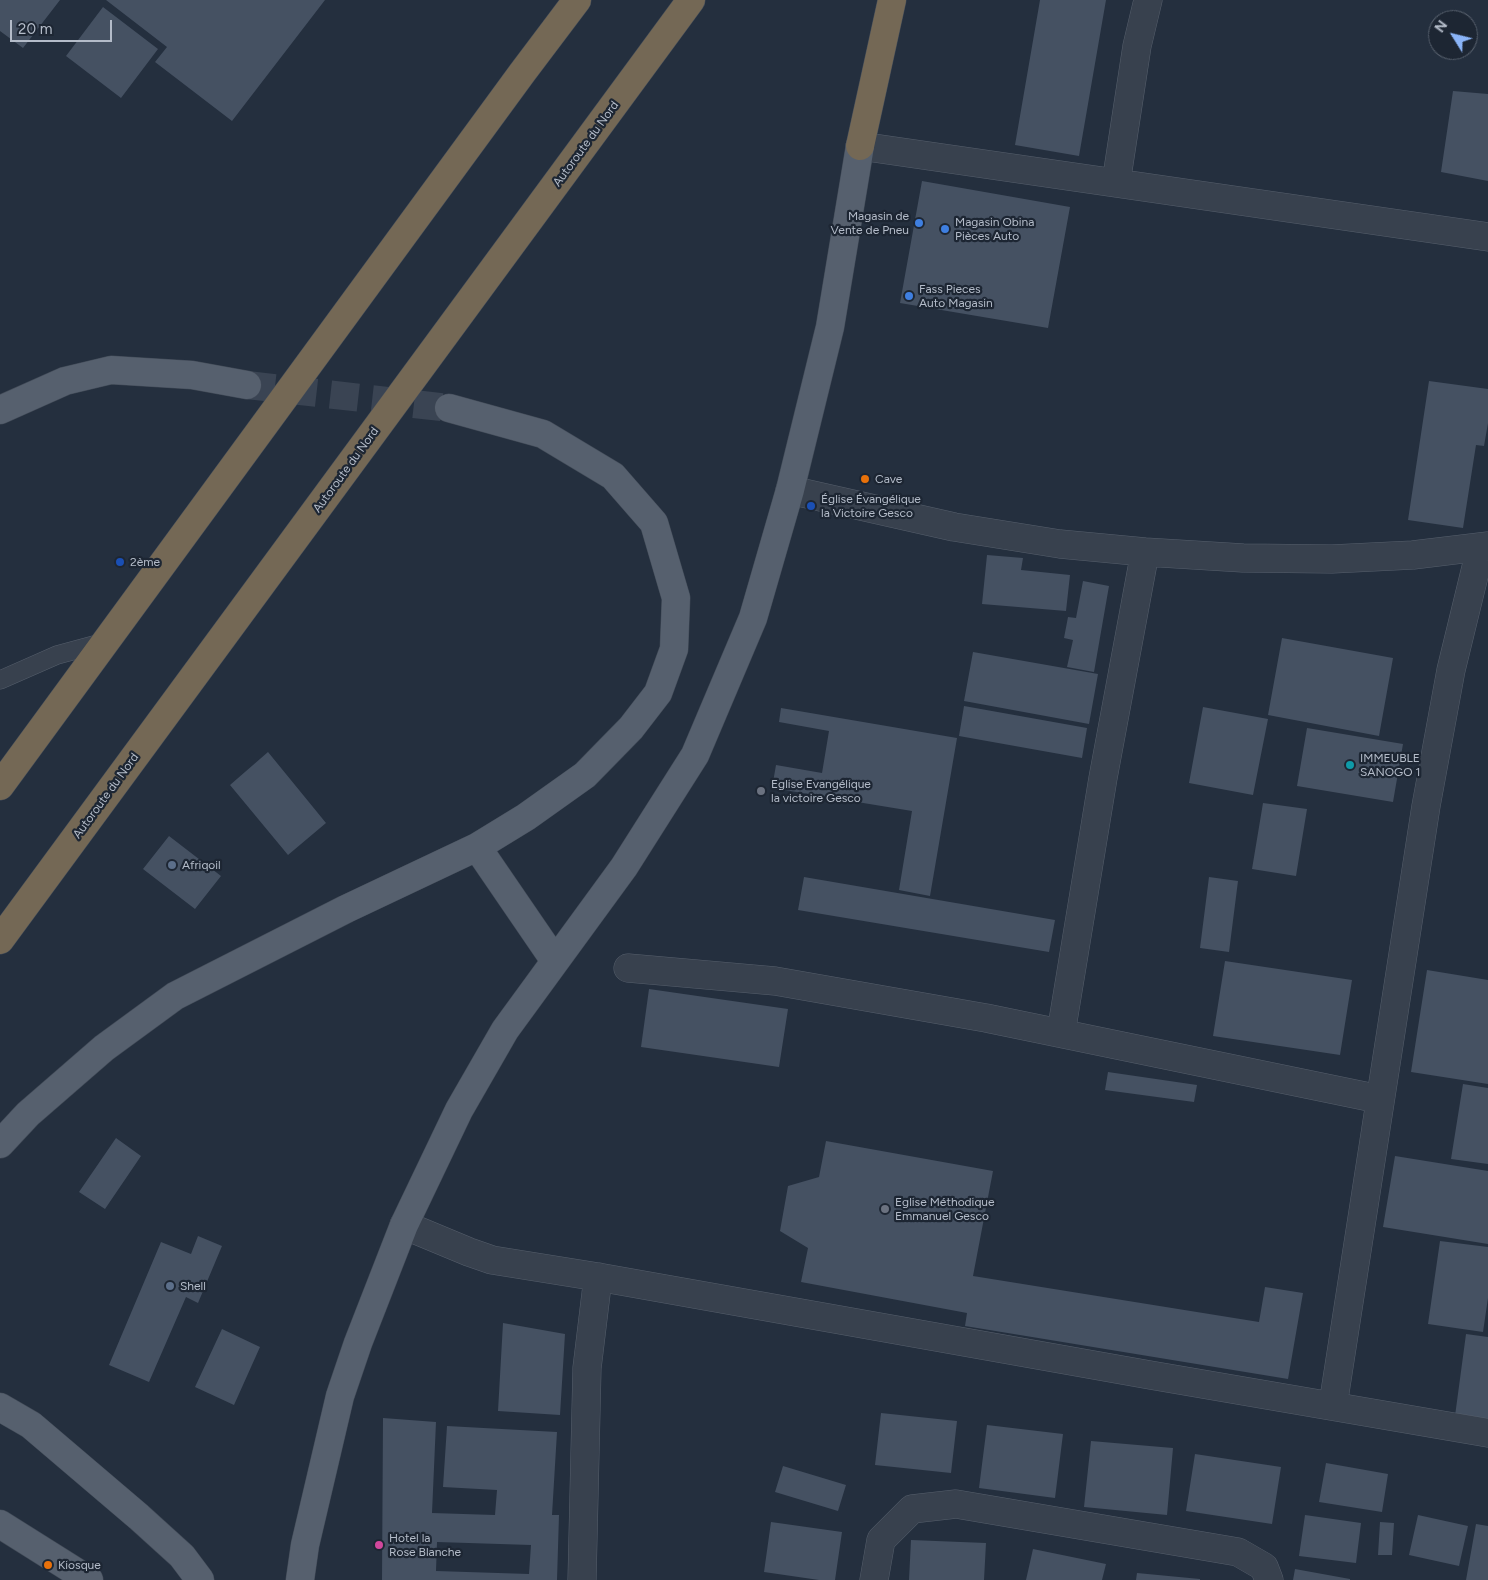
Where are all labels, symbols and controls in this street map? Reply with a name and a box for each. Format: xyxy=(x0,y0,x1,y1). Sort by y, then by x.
scale bar xyxy=(12,10,115,42)
north arrow xyxy=(1428,10,1478,60)
text: N xyxy=(1431,17,1451,36)
text: 20 m xyxy=(18,20,52,38)
street label: Autoroute du Nord xyxy=(550,98,622,190)
place label: Magasin de Vente de Pneu xyxy=(831,209,909,237)
place label: Magasin Obina Pièces Auto xyxy=(955,215,1034,243)
marker: Magasin de Vente de Pneu xyxy=(913,217,925,229)
marker: Magasin Obina Pièces Auto xyxy=(939,223,951,235)
place label: Fass Pieces Auto Magasin xyxy=(919,282,993,310)
marker: Fass Pieces Auto Magasin xyxy=(903,290,915,302)
street label: Autoroute du Nord xyxy=(310,424,382,516)
place label: Cave xyxy=(875,472,902,486)
marker: Cave xyxy=(859,473,871,485)
place label: Église Évangélique la Victoire Gesco xyxy=(821,492,921,520)
marker: Église Évangélique la Victoire Gesco xyxy=(805,500,817,512)
place label: 2ème xyxy=(130,555,160,569)
marker: 2ème xyxy=(114,556,126,568)
street label: Autoroute du Nord xyxy=(70,750,142,842)
place label: IMMEUBLE SANOGO 1 xyxy=(1360,751,1420,779)
marker: IMMEUBLE SANOGO 1 xyxy=(1344,759,1356,771)
place label: Eglise Evangélique la victoire Gesco xyxy=(771,777,871,805)
marker: Eglise Evangélique la victoire Gesco xyxy=(755,785,767,797)
place label: Afriqoil xyxy=(182,858,221,872)
marker: Afriqoil xyxy=(166,859,178,871)
place label: Eglise Méthodique Emmanuel Gesco xyxy=(895,1195,995,1223)
marker: Eglise Méthodique Emmanuel Gesco xyxy=(879,1203,891,1215)
place label: Shell xyxy=(180,1279,206,1293)
marker: Shell xyxy=(164,1280,176,1292)
place label: Hotel la Rose Blanche xyxy=(389,1531,461,1559)
marker: Hotel la Rose Blanche xyxy=(373,1539,385,1551)
place label: Kiosque xyxy=(58,1558,101,1572)
marker: Kiosque xyxy=(42,1559,54,1571)

